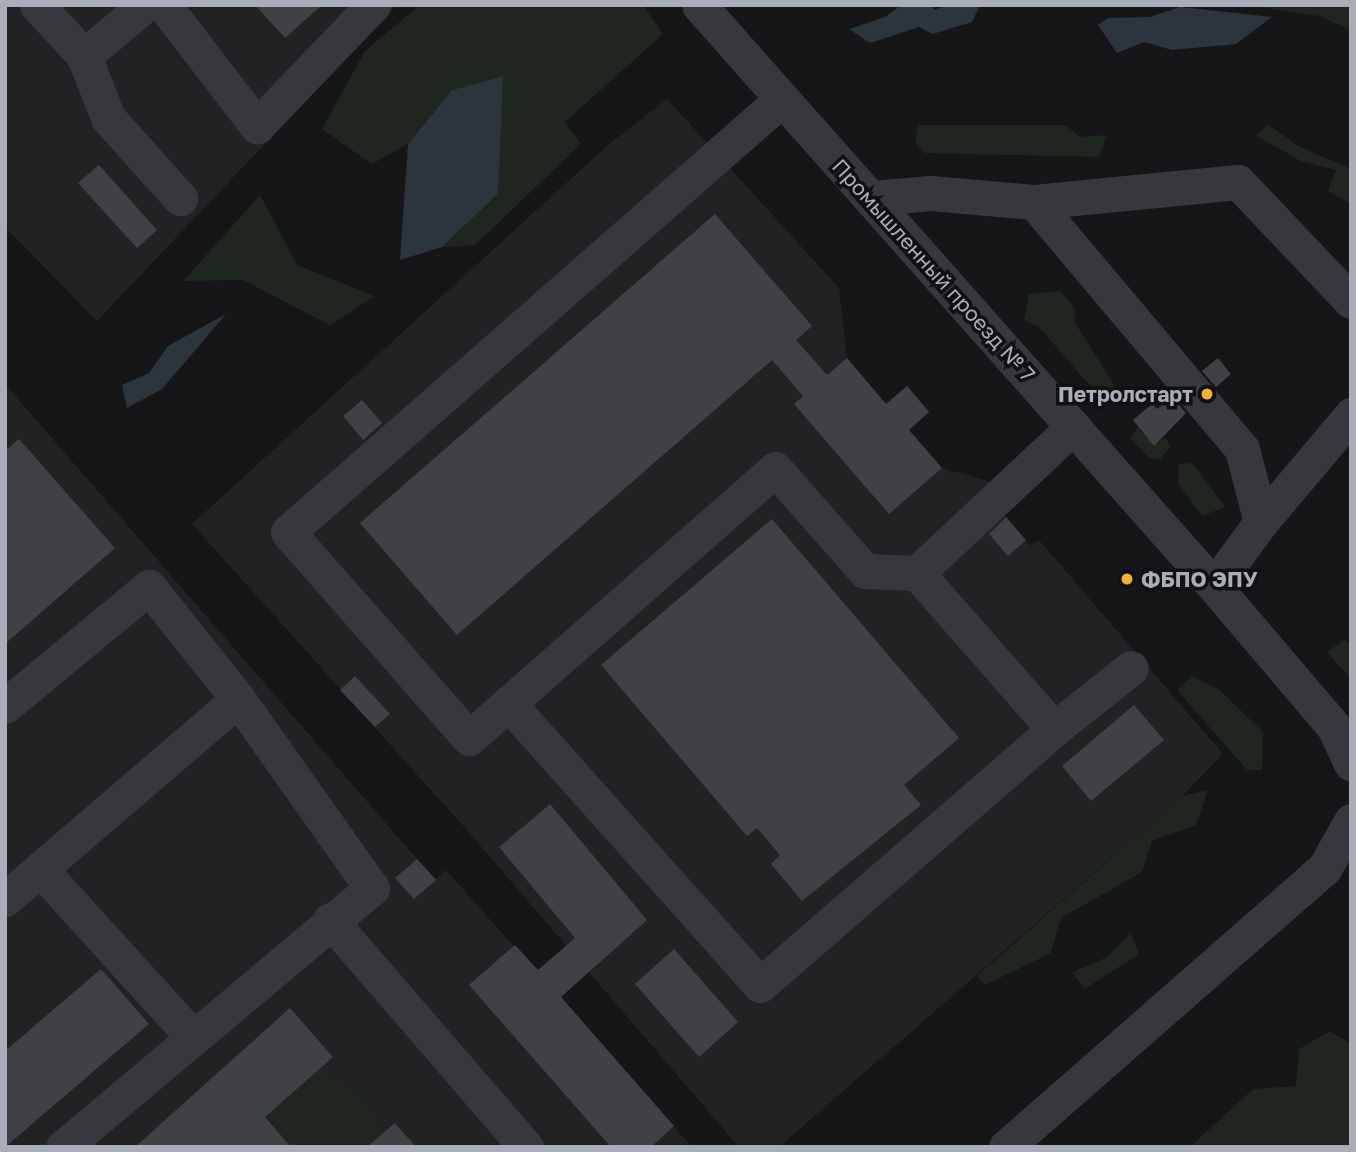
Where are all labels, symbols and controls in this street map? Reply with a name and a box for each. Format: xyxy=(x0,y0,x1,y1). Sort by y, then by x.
street label: Промышленный проезд № 7 xyxy=(827,153,1041,387)
place label: Петролстарт xyxy=(1058,381,1193,407)
marker: Петролстарт xyxy=(1199,386,1215,402)
place label: ФБПО ЭПУ xyxy=(1141,566,1258,592)
marker: ФБПО ЭПУ xyxy=(1119,571,1135,587)

